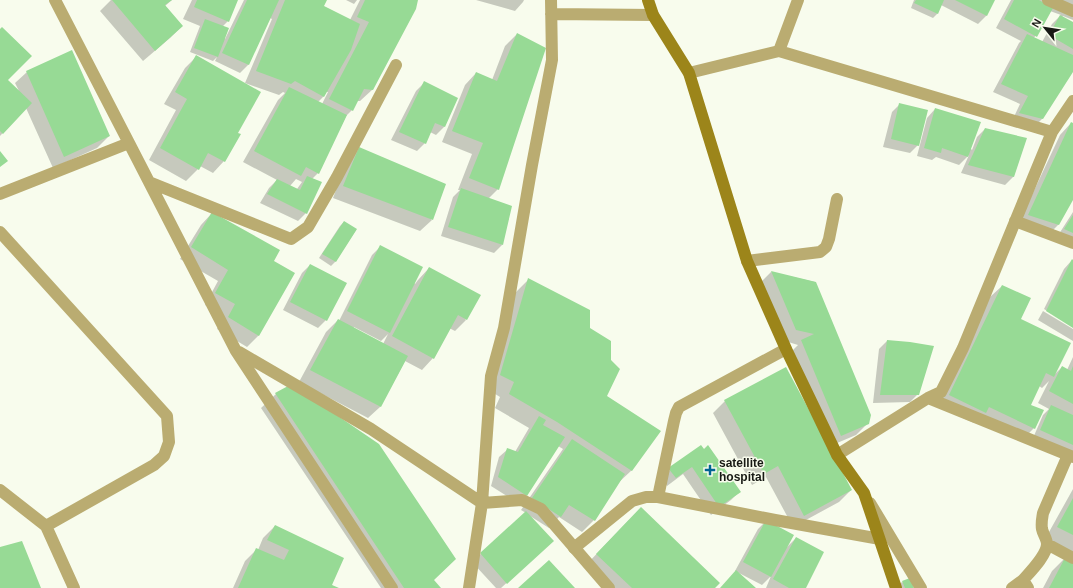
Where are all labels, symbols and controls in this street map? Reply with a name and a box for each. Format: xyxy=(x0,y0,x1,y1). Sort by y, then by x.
north arrow xyxy=(1025,8,1065,48)
text: N xyxy=(1029,17,1044,29)
place label: satellite hospital xyxy=(719,456,765,484)
marker: satellite hospital xyxy=(704,464,716,476)

